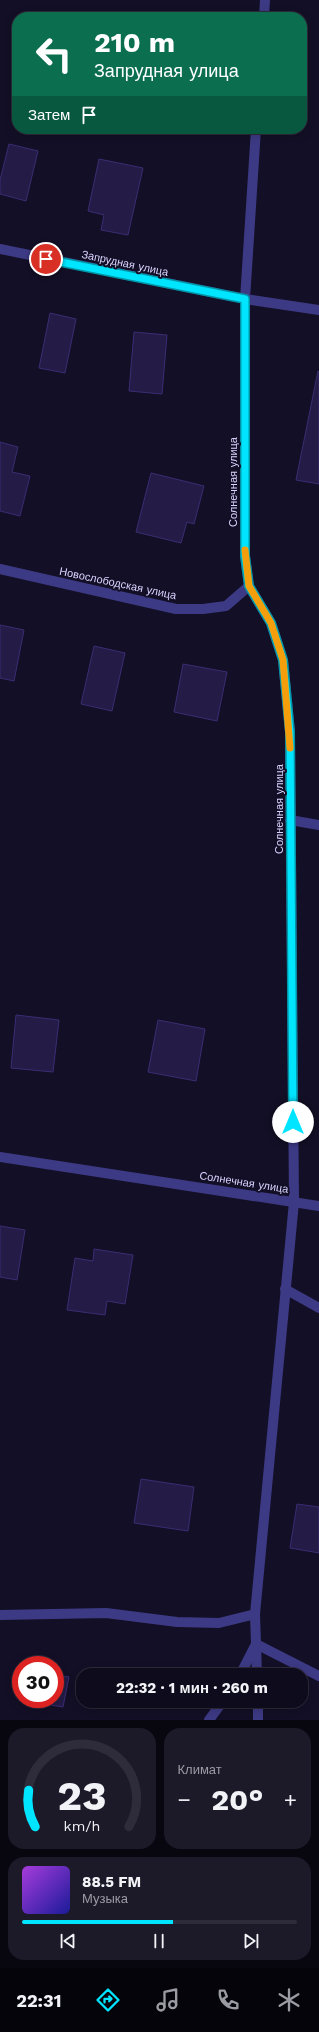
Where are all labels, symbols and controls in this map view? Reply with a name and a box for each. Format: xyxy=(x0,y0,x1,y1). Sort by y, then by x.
text: 210 m xyxy=(94,26,175,59)
icon: left xyxy=(28,28,80,80)
text: Запрудная улица xyxy=(94,60,239,81)
icon: arrive xyxy=(78,104,100,126)
text: Затем xyxy=(28,106,70,124)
pin xyxy=(29,242,63,276)
icon: arrive xyxy=(35,248,57,270)
street label: Запрудная улица xyxy=(80,248,170,279)
street label: Солнечная улица xyxy=(227,436,240,527)
street label: Новослободская улица xyxy=(58,565,178,602)
street label: Солнечная улица xyxy=(273,763,286,854)
position arrow xyxy=(272,1101,314,1143)
street label: Солнечная улица xyxy=(198,1169,290,1196)
speed limit sign: 30 xyxy=(12,1656,64,1708)
text: 22:32 · 1 мин · 260 m xyxy=(116,1679,268,1697)
text: Климат xyxy=(178,1762,222,1777)
text: 23 xyxy=(57,1770,106,1819)
text: 20° xyxy=(211,1782,263,1817)
text: − xyxy=(178,1787,191,1812)
text: + xyxy=(284,1787,297,1812)
text: km/h xyxy=(63,1817,100,1833)
text: 88.5 FM xyxy=(82,1873,141,1891)
text: Музыка xyxy=(82,1891,128,1906)
icon: previous xyxy=(57,1930,79,1952)
icon: pause xyxy=(148,1930,170,1952)
icon: next xyxy=(240,1930,262,1952)
icon: directions xyxy=(94,1986,122,2014)
icon: music xyxy=(154,1986,182,2014)
icon: phone xyxy=(214,1986,242,2014)
icon: climate xyxy=(275,1986,303,2014)
text: 22:31 xyxy=(16,1990,61,2011)

